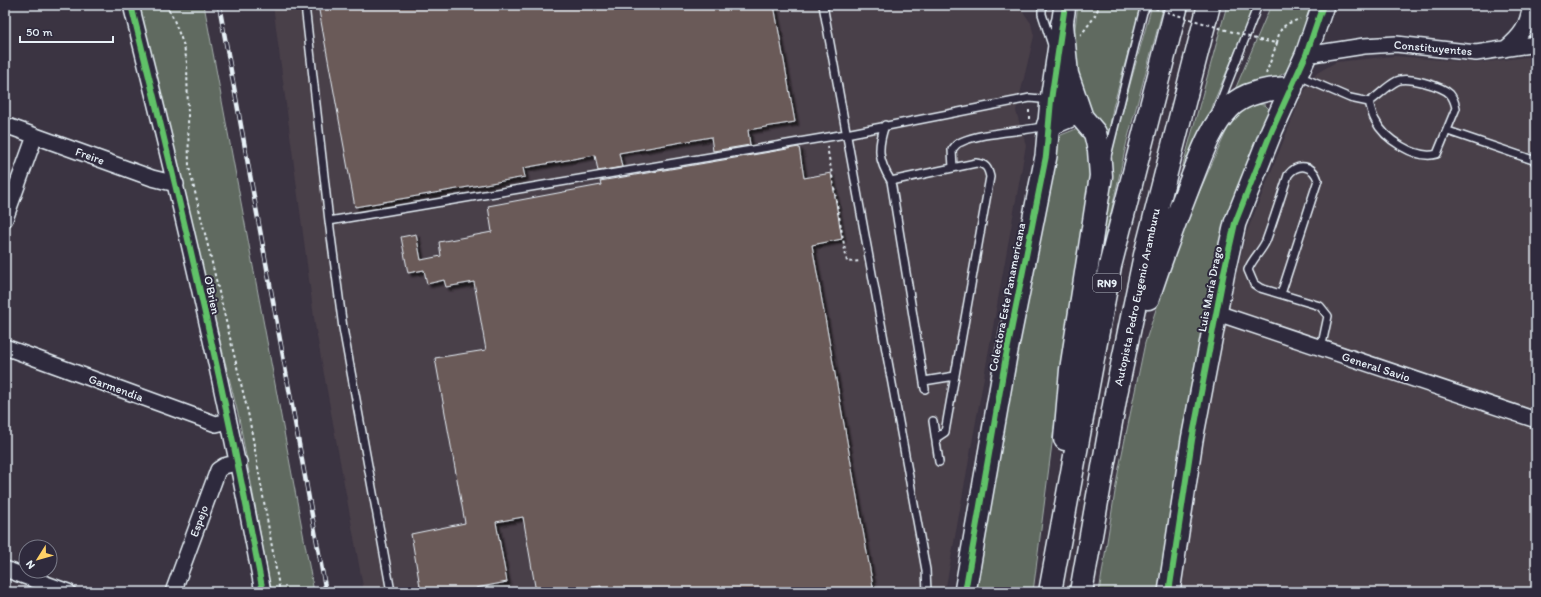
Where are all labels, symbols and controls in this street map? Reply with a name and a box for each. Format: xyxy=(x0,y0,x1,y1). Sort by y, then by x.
scale bar xyxy=(20,18,113,44)
text: 50 m xyxy=(26,25,52,39)
street label: Constituyentes xyxy=(1393,38,1473,58)
street label: Freire xyxy=(74,144,107,168)
street label: Autopista Pedro Eugenio Aramburu xyxy=(1111,207,1163,387)
street label: Colectora Este Panamericana xyxy=(986,221,1028,372)
street label: Luis María Drago xyxy=(1195,245,1225,333)
road number: RN9 xyxy=(1093,274,1121,292)
street label: O'Brien xyxy=(201,275,223,316)
street label: General Savio xyxy=(1340,349,1412,385)
street label: Garmendia xyxy=(87,372,146,405)
street label: Espejo xyxy=(187,503,211,539)
north arrow xyxy=(18,539,58,579)
text: N xyxy=(23,558,38,572)

